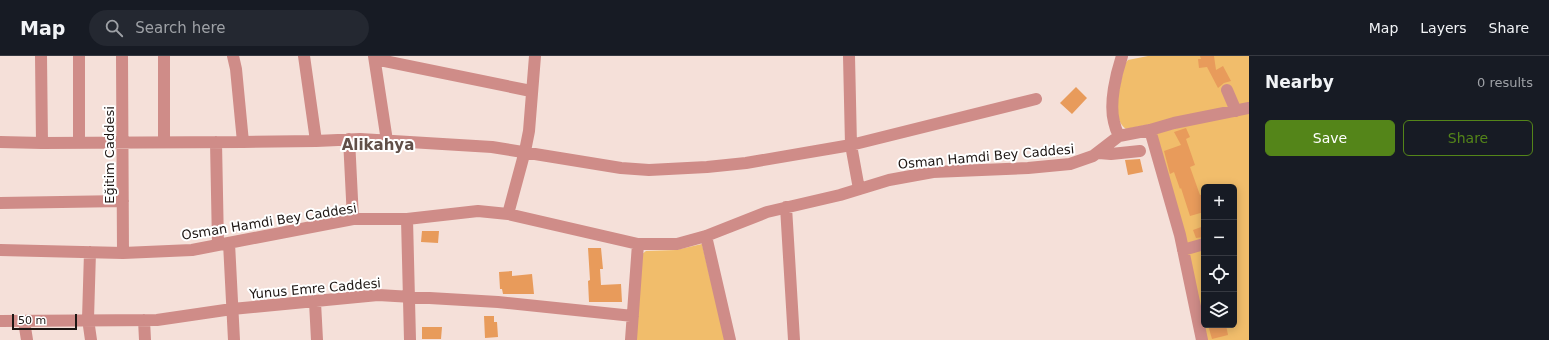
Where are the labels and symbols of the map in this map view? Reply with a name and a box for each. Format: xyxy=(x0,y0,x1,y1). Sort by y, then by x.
street label: Eğitim Caddesi xyxy=(102,106,117,204)
district label: Alikahya xyxy=(342,136,414,154)
street label: Osman Hamdi Bey Caddesi xyxy=(897,141,1075,172)
street label: Osman Hamdi Bey Caddesi xyxy=(180,200,358,243)
street label: Yunus Emre Caddesi xyxy=(248,275,381,302)
scale bar xyxy=(12,312,77,331)

